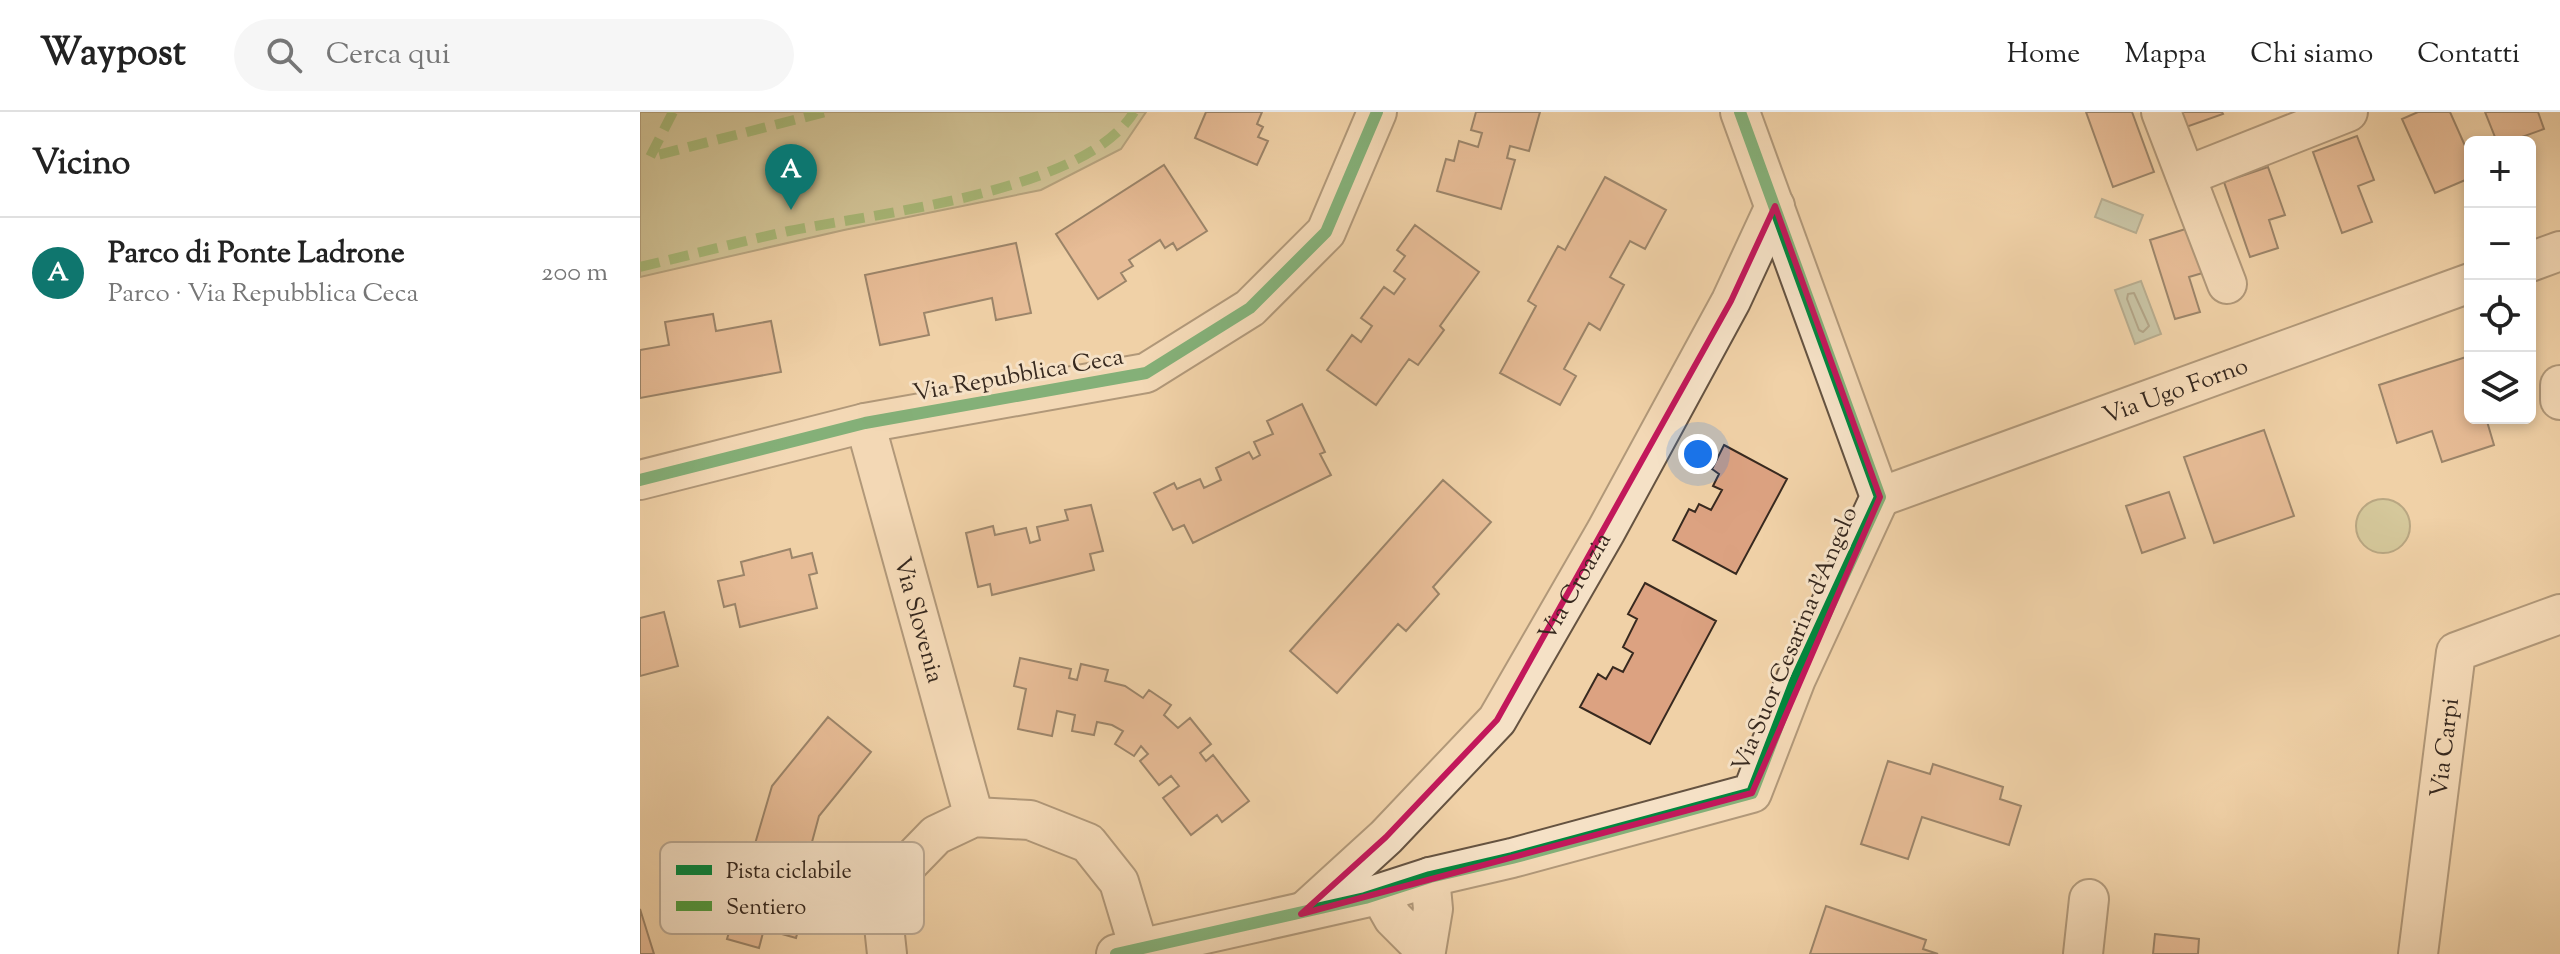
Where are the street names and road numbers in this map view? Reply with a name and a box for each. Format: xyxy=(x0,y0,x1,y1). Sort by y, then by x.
street label: Via Repubblica Ceca xyxy=(910,341,1126,411)
street label: Via Ugo Forno xyxy=(2099,350,2253,434)
street label: Via Suor Cesarina d'Angelo xyxy=(1724,502,1867,778)
street label: Via Croazia xyxy=(1531,527,1621,648)
street label: Via Slovenia xyxy=(884,553,951,687)
street label: Via Carpi xyxy=(2423,696,2469,800)

